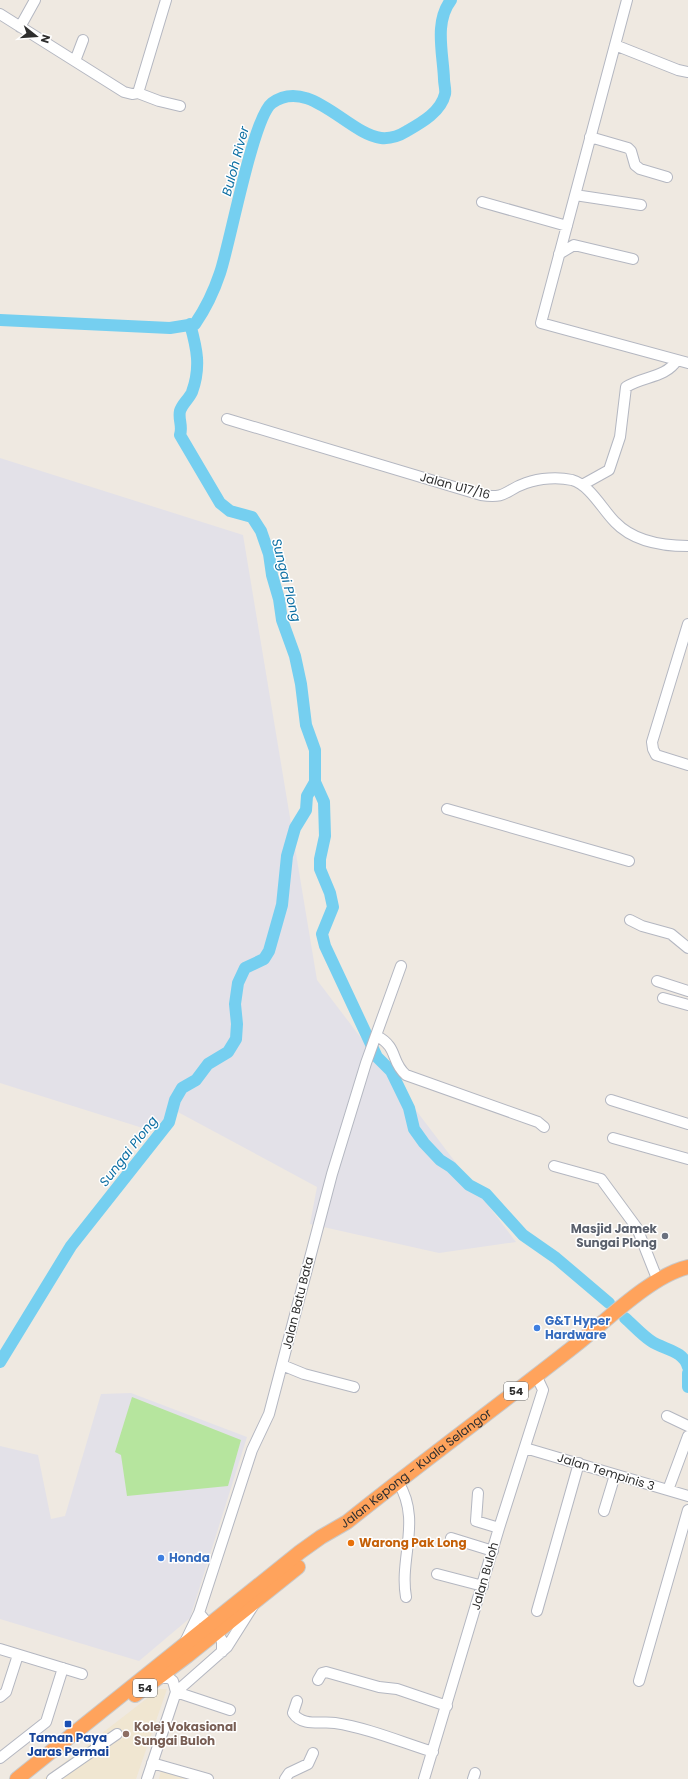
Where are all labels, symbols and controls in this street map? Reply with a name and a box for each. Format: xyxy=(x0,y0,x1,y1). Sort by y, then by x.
north arrow xyxy=(16,16,56,56)
text: N xyxy=(37,33,54,45)
water label: Buloh River xyxy=(217,123,254,198)
street label: Jalan U17/16 xyxy=(418,468,492,503)
water label: Sungai Plong xyxy=(267,537,306,624)
water label: Sungai Plong xyxy=(95,1112,162,1191)
place label: Masjid Jamek Sungai Plong xyxy=(571,1220,658,1251)
marker: Masjid Jamek Sungai Plong xyxy=(660,1231,670,1241)
street label: Jalan Batu Bata xyxy=(278,1255,317,1351)
place label: G&T Hyper Hardware xyxy=(545,1312,610,1343)
marker: G&T Hyper Hardware xyxy=(532,1323,542,1333)
road number: 54 xyxy=(504,1382,528,1400)
street label: Jalan Kepong - Kuala Selangor xyxy=(337,1404,495,1532)
street label: Jalan Tempinis 3 xyxy=(555,1449,657,1494)
place label: Warong Pak Long xyxy=(359,1534,467,1551)
marker: Warong Pak Long xyxy=(346,1538,356,1548)
street label: Jalan Buloh xyxy=(467,1540,502,1612)
place label: Honda xyxy=(169,1549,210,1566)
marker: Honda xyxy=(156,1553,166,1563)
road number: 54 xyxy=(133,1679,157,1697)
place label: Kolej Vokasional Sungai Buloh xyxy=(134,1718,237,1749)
marker: Taman Paya Jaras Permai xyxy=(63,1719,73,1729)
place label: Taman Paya Jaras Permai xyxy=(27,1729,109,1760)
marker: Kolej Vokasional Sungai Buloh xyxy=(121,1729,131,1739)

